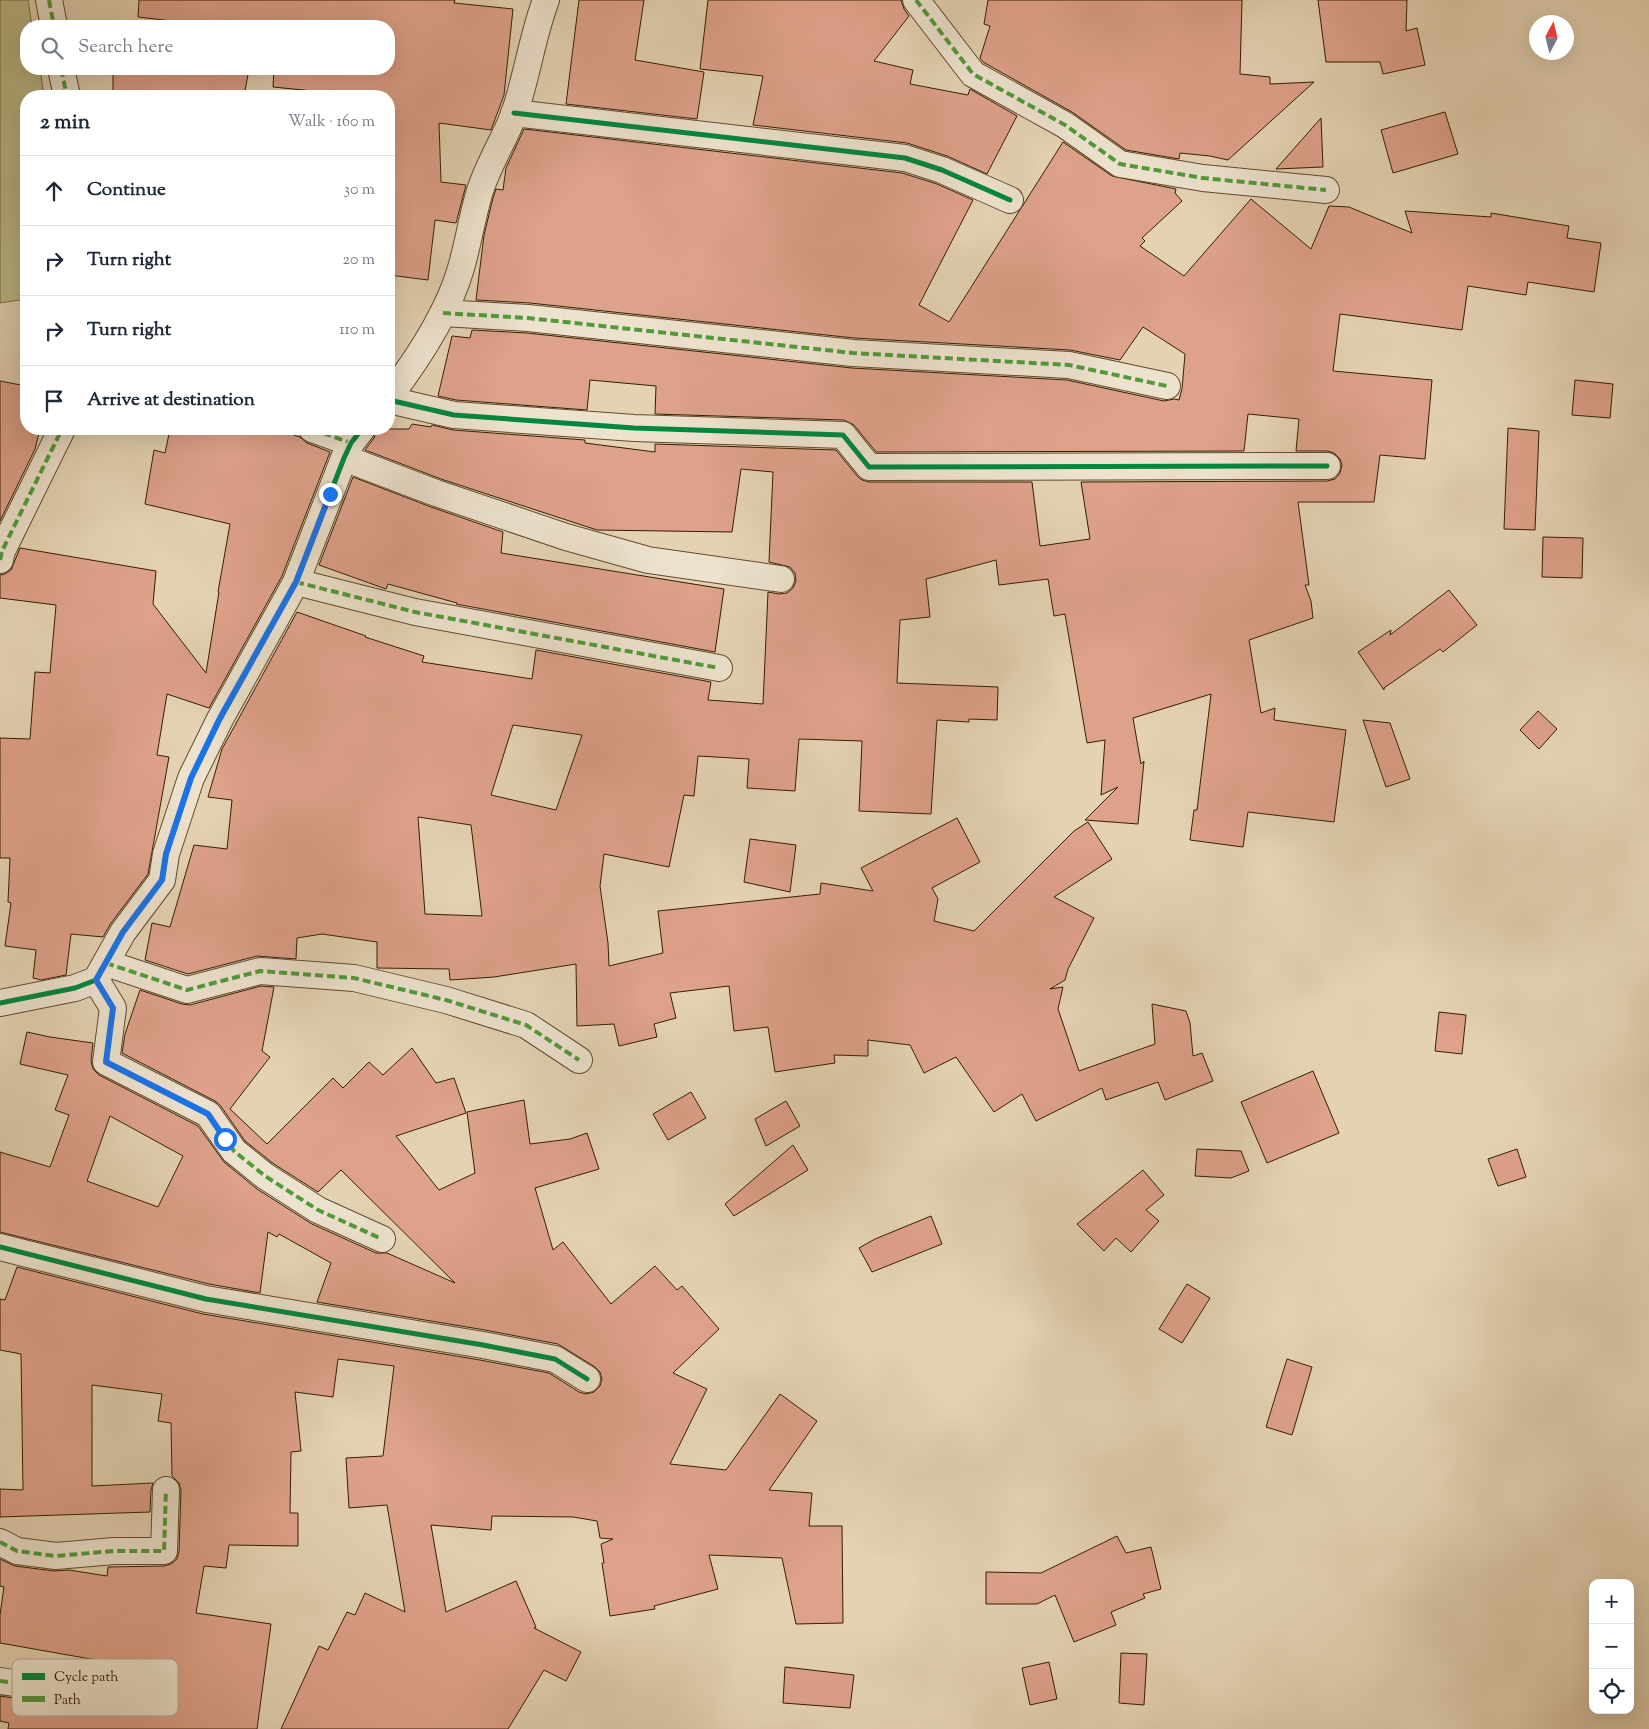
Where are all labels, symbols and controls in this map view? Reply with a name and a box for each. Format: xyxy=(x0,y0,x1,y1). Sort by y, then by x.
north arrow xyxy=(1529,15,1574,60)
search box xyxy=(20,20,395,75)
icon: search xyxy=(38,34,66,62)
text: Search here xyxy=(78,34,173,61)
text: 2 min xyxy=(40,108,90,138)
text: Walk · 160 m xyxy=(288,111,375,134)
icon: ahead xyxy=(40,177,68,205)
text: Continue xyxy=(87,177,166,204)
text: 30 m xyxy=(344,179,375,202)
icon: right xyxy=(40,247,68,275)
text: Turn right xyxy=(87,247,171,274)
text: 20 m xyxy=(342,249,375,272)
icon: right xyxy=(40,317,68,345)
text: Turn right xyxy=(87,317,171,344)
text: 110 m xyxy=(339,319,375,342)
icon: arrive xyxy=(40,387,68,415)
text: Arrive at destination xyxy=(87,387,255,414)
route end xyxy=(319,483,342,506)
route start xyxy=(214,1128,237,1151)
map controls xyxy=(1589,1579,1634,1714)
button: + xyxy=(1589,1579,1634,1624)
button: − xyxy=(1589,1624,1634,1669)
legend xyxy=(12,1659,178,1716)
text: Cycle path xyxy=(54,1668,118,1688)
button: locate xyxy=(1589,1669,1634,1714)
text: Path xyxy=(54,1691,81,1711)

